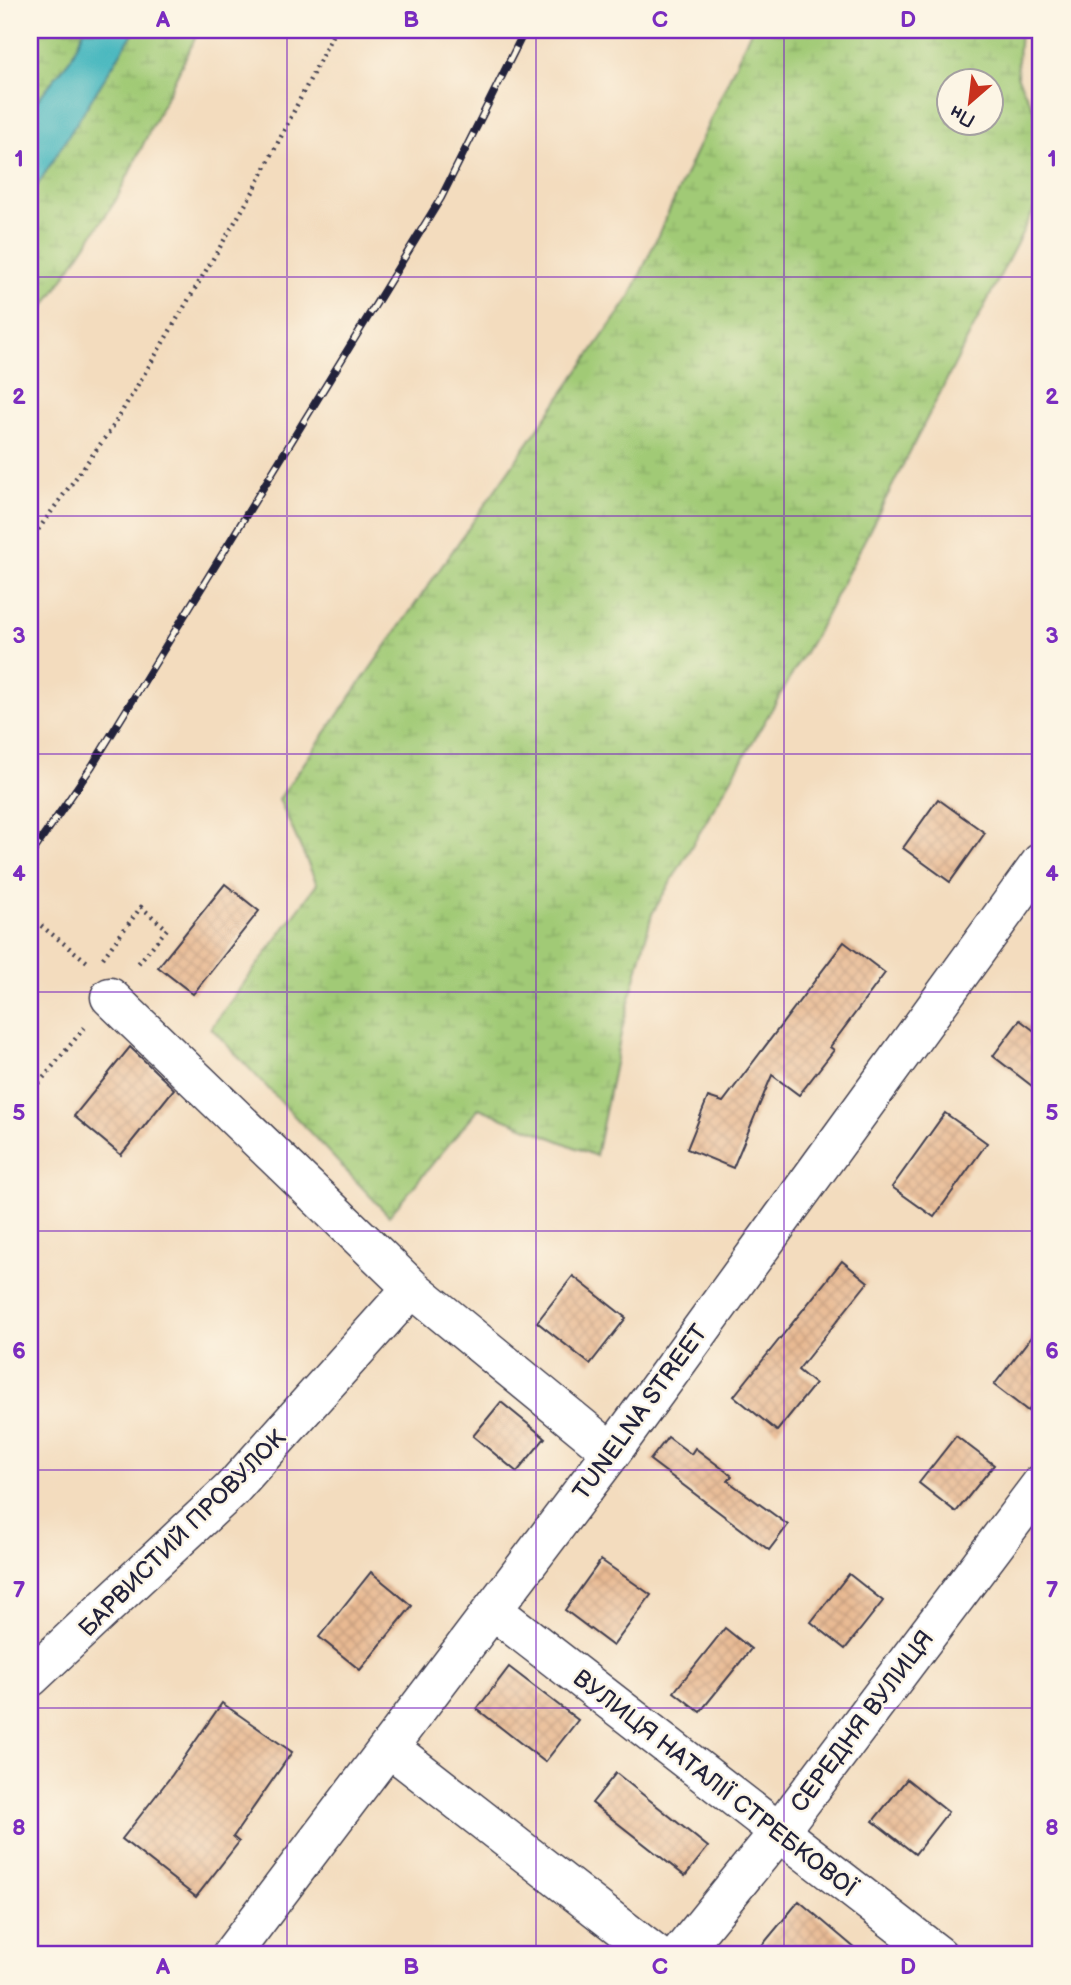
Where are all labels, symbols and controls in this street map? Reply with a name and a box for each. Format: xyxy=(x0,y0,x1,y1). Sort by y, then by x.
text: A xyxy=(155,6,171,34)
text: B xyxy=(403,6,419,34)
text: C xyxy=(652,6,668,34)
text: D xyxy=(900,6,916,34)
north arrow xyxy=(934,66,1004,136)
text: Пн xyxy=(946,100,979,132)
text: 1 xyxy=(14,145,24,173)
text: 1 xyxy=(1047,145,1057,173)
text: 2 xyxy=(12,383,26,411)
text: 2 xyxy=(1045,383,1059,411)
text: 3 xyxy=(12,622,26,650)
text: 3 xyxy=(1045,622,1059,650)
text: 4 xyxy=(12,860,26,888)
text: 4 xyxy=(1045,860,1059,888)
text: 5 xyxy=(12,1099,26,1127)
text: 5 xyxy=(1045,1099,1059,1127)
street label: TUNELNA STREET xyxy=(567,1318,714,1506)
text: 6 xyxy=(12,1337,26,1365)
text: 6 xyxy=(1045,1337,1059,1365)
street label: БАРВИСТИЙ ПРОВУЛОК xyxy=(73,1424,292,1643)
text: 7 xyxy=(13,1576,26,1604)
text: 7 xyxy=(1046,1576,1059,1604)
street label: СЕРЕДНЯ ВУЛИЦЯ xyxy=(785,1625,940,1818)
street label: ВУЛИЦЯ НАТАЛІЇ СТРЕБКОВОЇ xyxy=(567,1663,863,1904)
text: 8 xyxy=(12,1814,26,1842)
text: 8 xyxy=(1045,1814,1059,1842)
text: A xyxy=(155,1953,171,1981)
text: B xyxy=(403,1953,419,1981)
text: C xyxy=(652,1953,668,1981)
text: D xyxy=(900,1953,916,1981)

